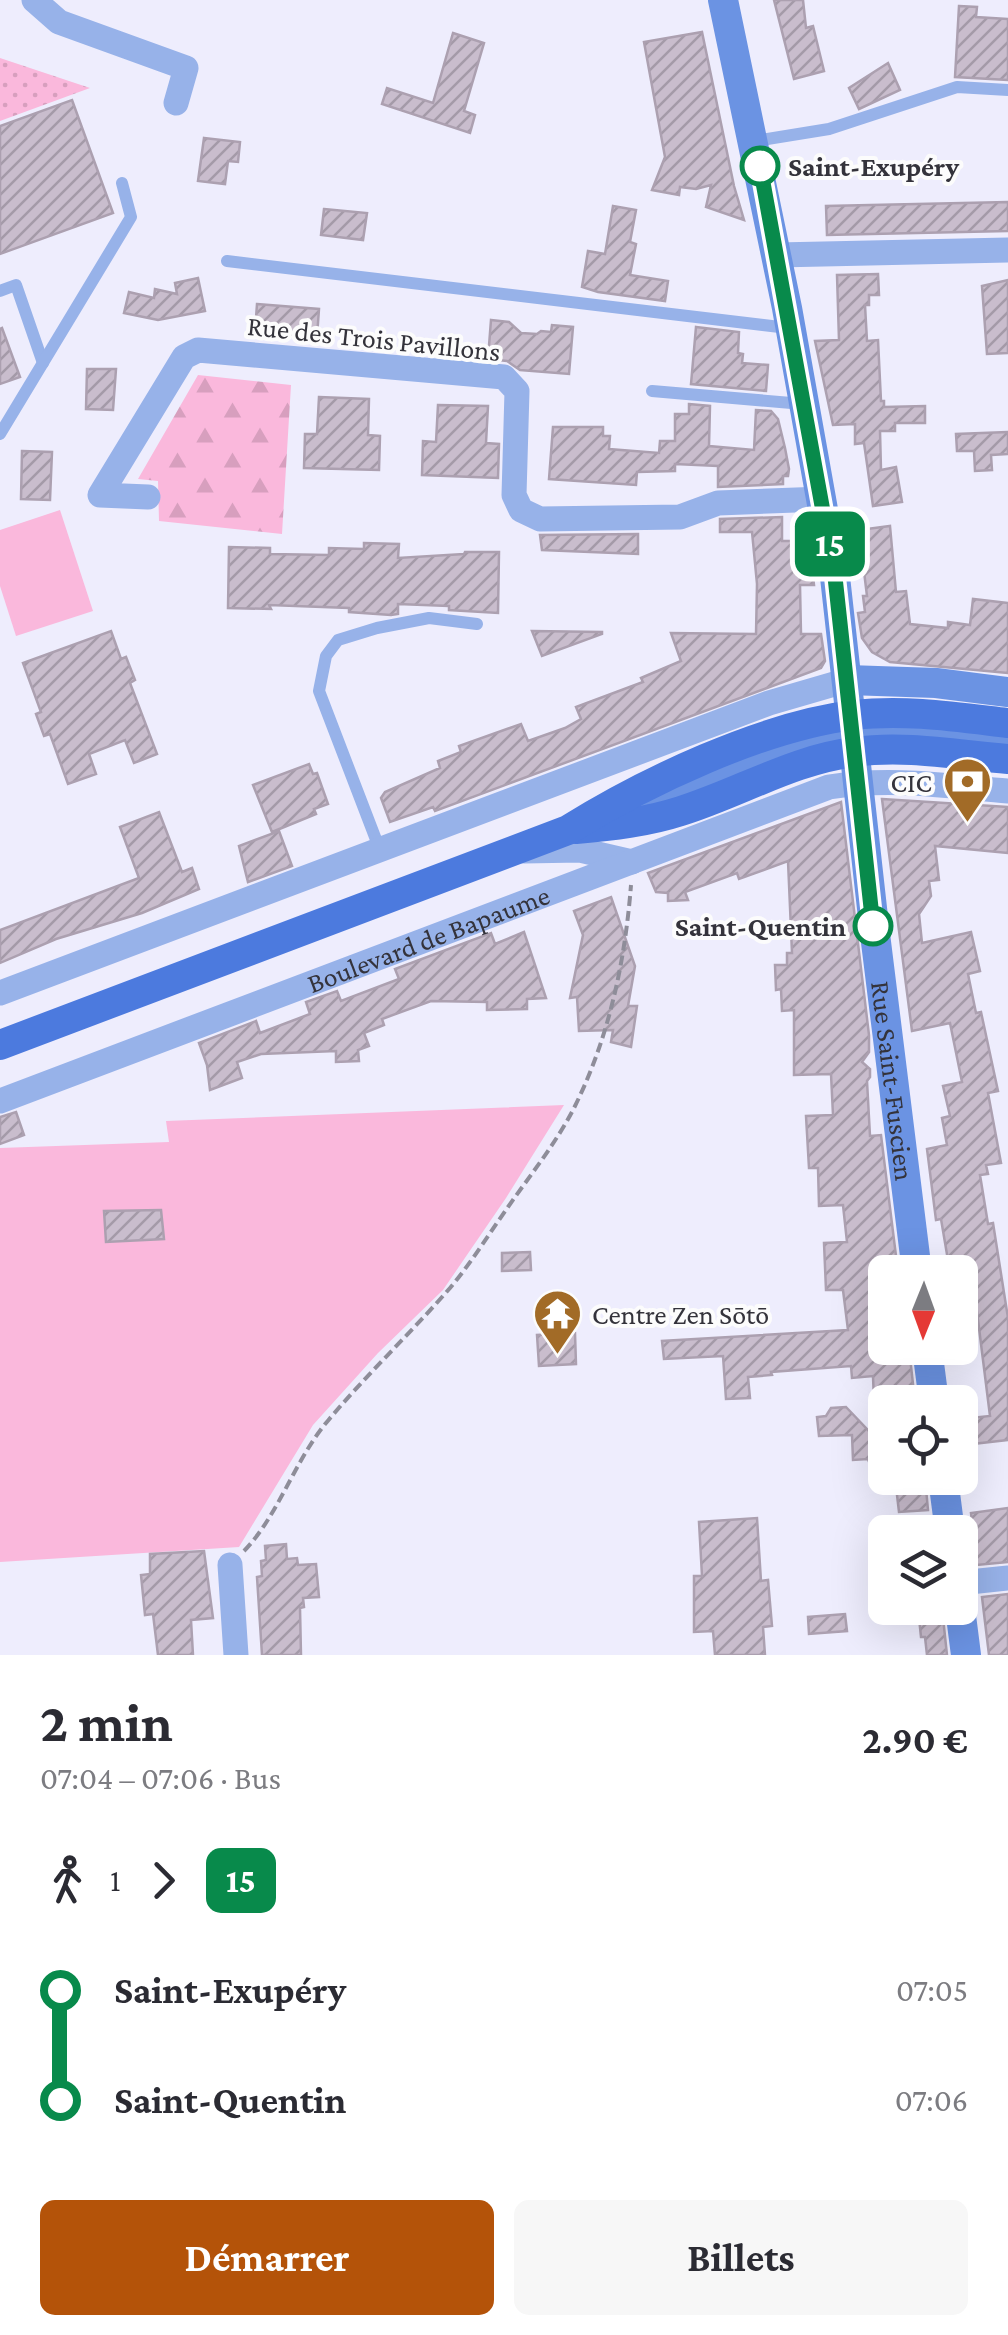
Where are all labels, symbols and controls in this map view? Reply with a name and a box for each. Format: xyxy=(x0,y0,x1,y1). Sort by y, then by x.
marker: Saint-Exupéry xyxy=(741,147,779,185)
place label: Saint-Exupéry xyxy=(788,151,959,182)
street label: Rue des Trois Pavillons xyxy=(246,310,502,367)
line badge: 15 xyxy=(785,512,875,576)
text: 15 xyxy=(815,525,845,564)
bank icon: CIC xyxy=(941,756,993,824)
place label: CIC xyxy=(890,767,932,798)
street label: Boulevard de Bapaume xyxy=(303,879,554,999)
marker: Saint-Quentin xyxy=(854,907,892,945)
place label: Saint-Quentin xyxy=(675,911,846,942)
street label: Rue Saint-Fuscien xyxy=(865,979,921,1182)
north arrow xyxy=(868,1255,978,1365)
map controls xyxy=(868,1255,978,1625)
temple icon: Centre Zen Sōtō xyxy=(531,1288,583,1356)
place label: Centre Zen Sōtō xyxy=(592,1299,769,1330)
button: locate xyxy=(868,1385,978,1495)
button: layers xyxy=(868,1515,978,1625)
text: 2 min xyxy=(40,1692,173,1753)
text: 2.90 € xyxy=(862,1719,968,1761)
text: 07:04 – 07:06 · Bus xyxy=(40,1760,281,1796)
icon: walk xyxy=(40,1853,95,1908)
icon: forward xyxy=(136,1853,191,1908)
text: 15 xyxy=(226,1861,256,1900)
text: 1 xyxy=(110,1862,121,1898)
text: Saint-Exupéry xyxy=(114,1969,346,2011)
text: 07:05 xyxy=(896,1972,968,2008)
text: Saint-Quentin xyxy=(114,2079,346,2121)
text: 07:06 xyxy=(895,2082,968,2118)
button: Démarrer xyxy=(40,2200,494,2315)
button: Billets xyxy=(514,2200,968,2315)

